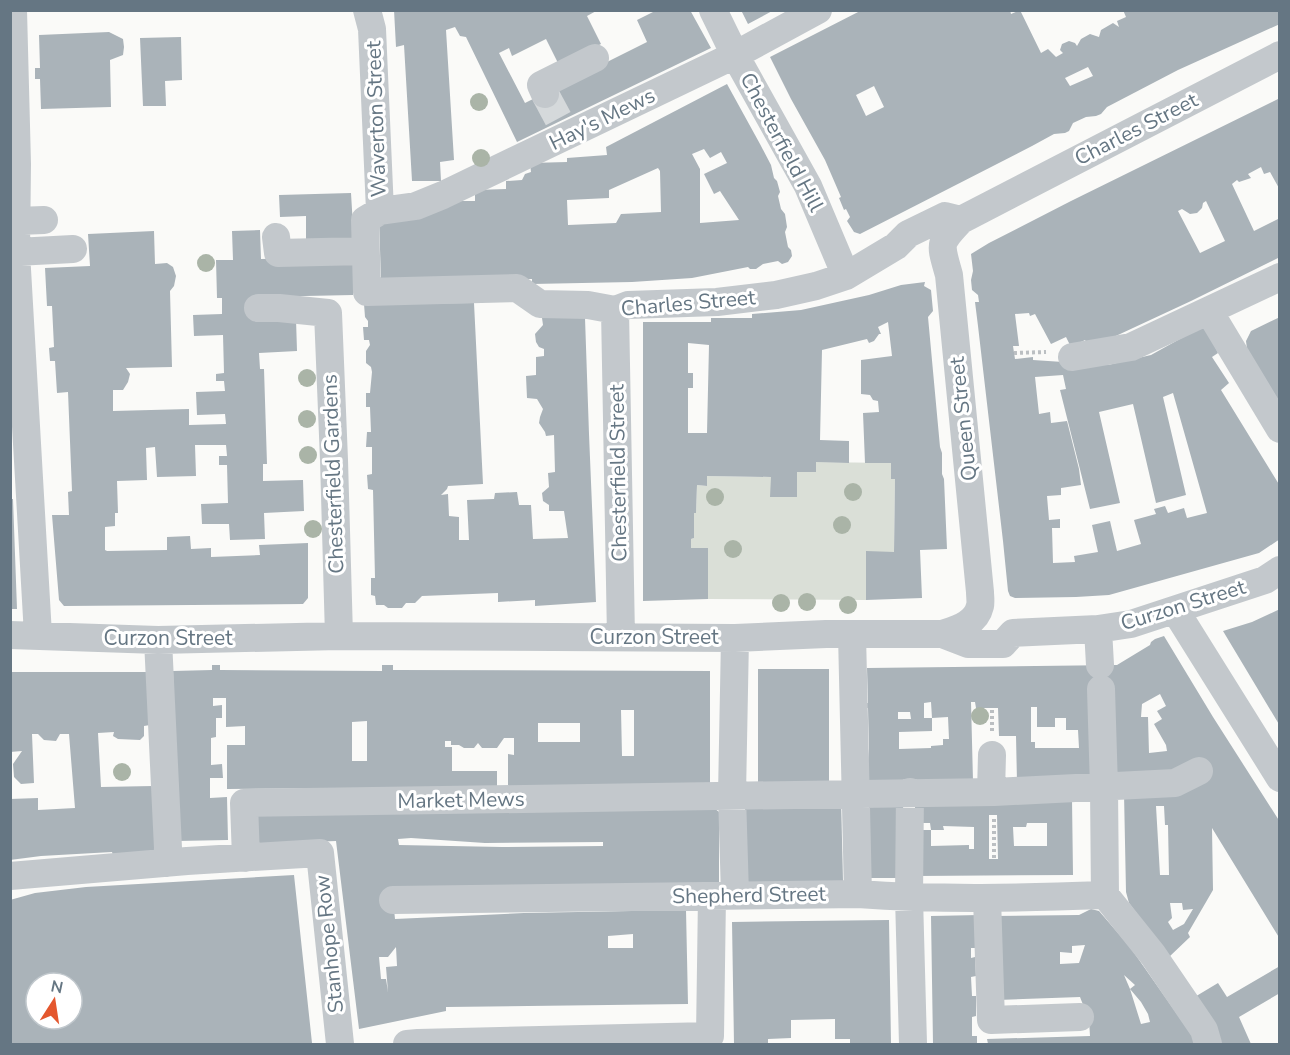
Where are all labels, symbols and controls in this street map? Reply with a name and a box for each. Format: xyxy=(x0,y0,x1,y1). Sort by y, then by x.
street label: Waverton Street xyxy=(359,40,393,198)
street label: Chesterfield Hill xyxy=(734,68,831,217)
street label: Hay's Mews xyxy=(544,81,660,157)
street label: Charles Street xyxy=(1070,86,1203,172)
street label: Charles Street xyxy=(620,283,757,323)
street label: Queen Street xyxy=(942,355,983,483)
street label: Chesterfield Gardens xyxy=(316,374,350,574)
street label: Chesterfield Street xyxy=(602,383,634,562)
street label: Curzon Street xyxy=(1117,573,1249,637)
street label: Curzon Street xyxy=(589,623,719,651)
street label: Curzon Street xyxy=(103,624,233,652)
street label: Market Mews xyxy=(397,785,525,815)
street label: Stanhope Row xyxy=(308,873,350,1014)
street label: Shepherd Street xyxy=(672,880,827,910)
north arrow xyxy=(24,971,84,1031)
text: N xyxy=(49,975,65,999)

